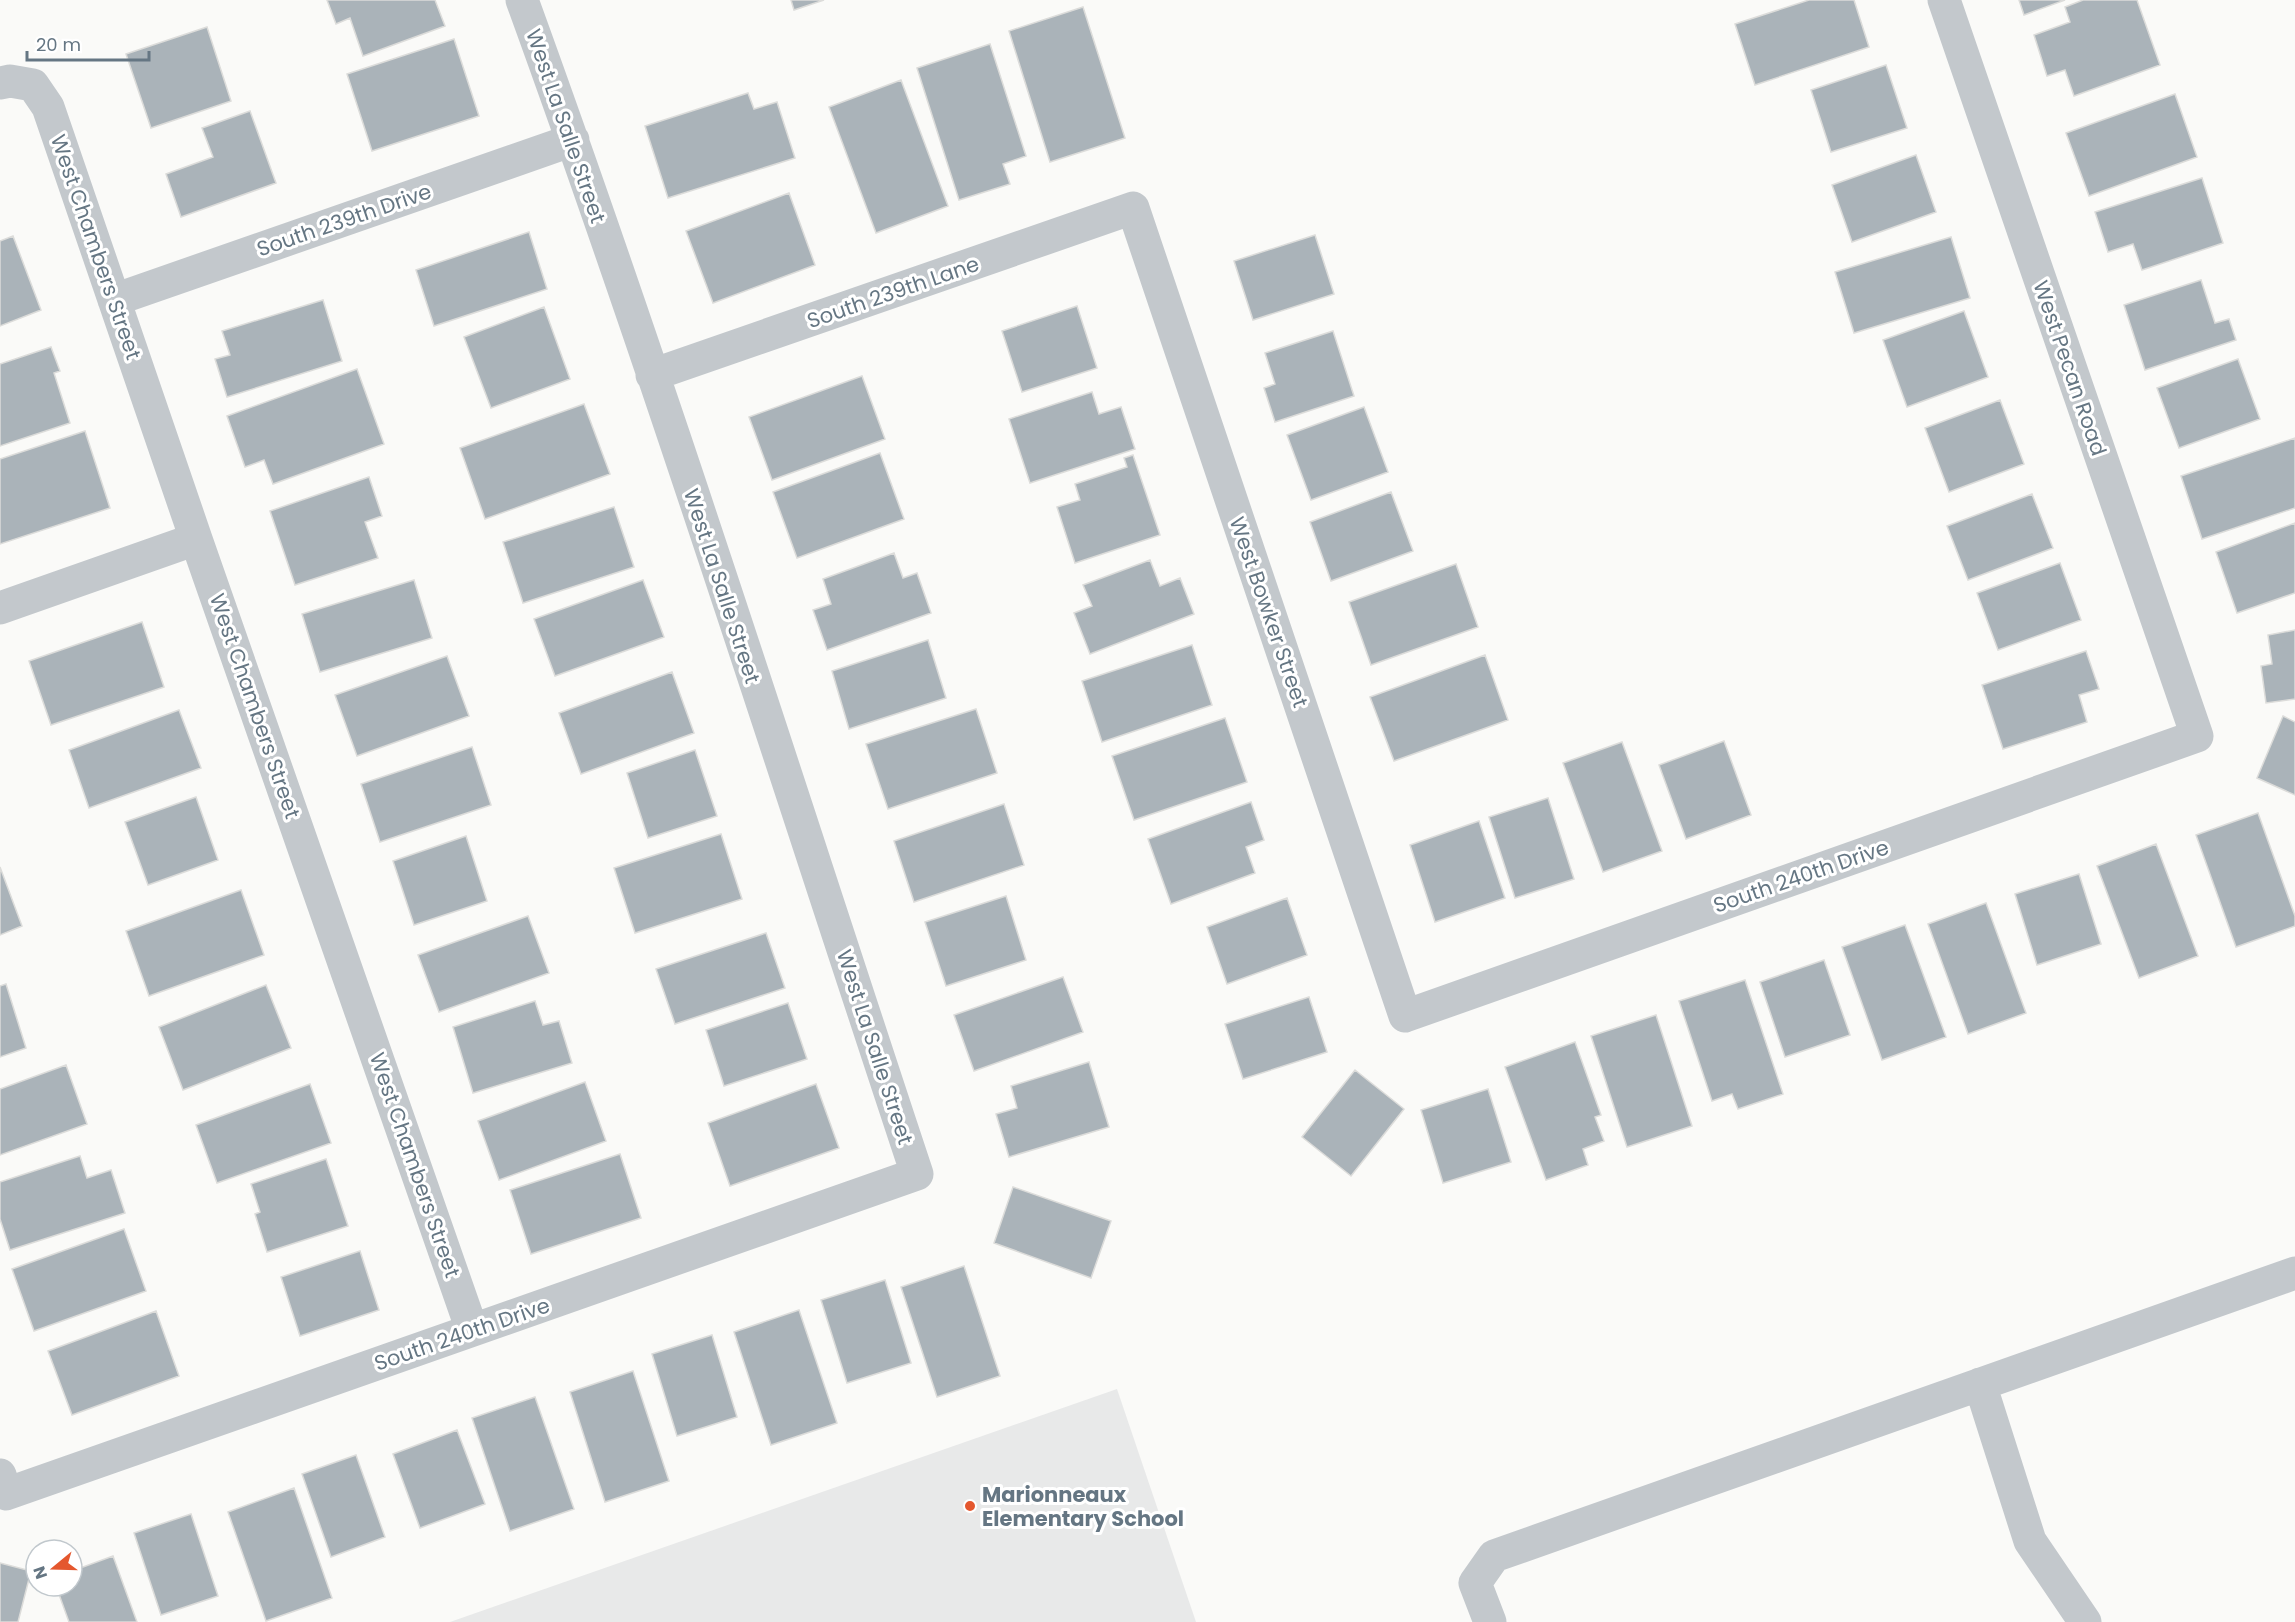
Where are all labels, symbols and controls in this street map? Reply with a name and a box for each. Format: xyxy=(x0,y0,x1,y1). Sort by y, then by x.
scale bar xyxy=(27,24,148,62)
street label: West La Salle Street xyxy=(519,25,613,227)
text: 20 m xyxy=(36,32,81,57)
street label: West Chambers Street xyxy=(44,131,148,363)
street label: South 239th Drive xyxy=(253,177,435,263)
street label: South 239th Lane xyxy=(803,249,983,335)
street label: West Pecan Road xyxy=(2026,277,2114,459)
street label: West La Salle Street xyxy=(677,485,767,687)
street label: West Bowker Street xyxy=(1223,513,1315,711)
street label: West Chambers Street xyxy=(203,590,307,822)
street label: South 240th Drive xyxy=(1709,832,1893,920)
street label: West La Salle Street xyxy=(830,946,920,1148)
street label: West Chambers Street xyxy=(363,1049,467,1281)
street label: South 240th Drive xyxy=(370,1290,554,1378)
place label: Marionneaux Elementary School xyxy=(982,1480,1184,1533)
marker: Marionneaux Elementary School xyxy=(963,1499,977,1513)
north arrow xyxy=(24,1538,84,1598)
text: N xyxy=(27,1563,53,1582)

